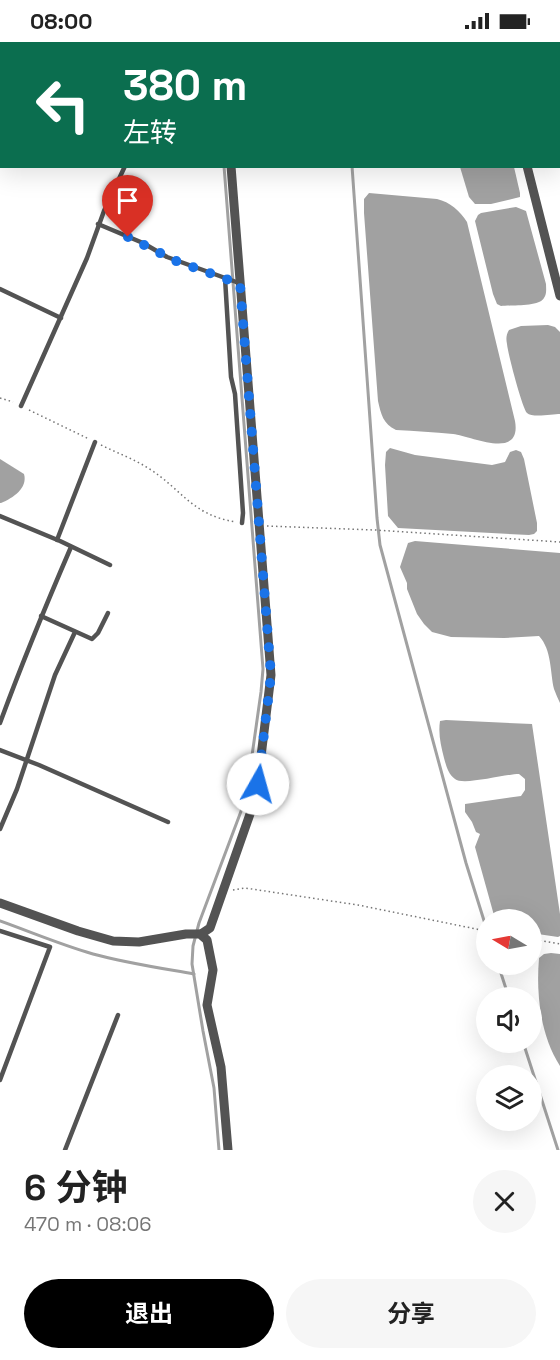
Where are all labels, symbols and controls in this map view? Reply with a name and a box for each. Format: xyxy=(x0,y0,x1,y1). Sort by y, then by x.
text: 08:00 xyxy=(30,7,93,35)
text: 380 m xyxy=(123,59,248,112)
icon: left xyxy=(24,66,102,144)
text: 左转 xyxy=(123,115,177,150)
pin xyxy=(102,175,153,237)
icon: arrive xyxy=(111,184,144,217)
position arrow xyxy=(226,752,290,816)
north arrow xyxy=(476,909,542,975)
map controls xyxy=(476,909,542,1131)
button: sound xyxy=(476,987,542,1053)
button: layers xyxy=(476,1065,542,1131)
text: 6 分钟 xyxy=(24,1165,127,1211)
button: close xyxy=(473,1170,536,1233)
text: 470 m · 08:06 xyxy=(24,1211,152,1237)
button: 退出 xyxy=(24,1279,274,1348)
button: 分享 xyxy=(286,1279,536,1348)

